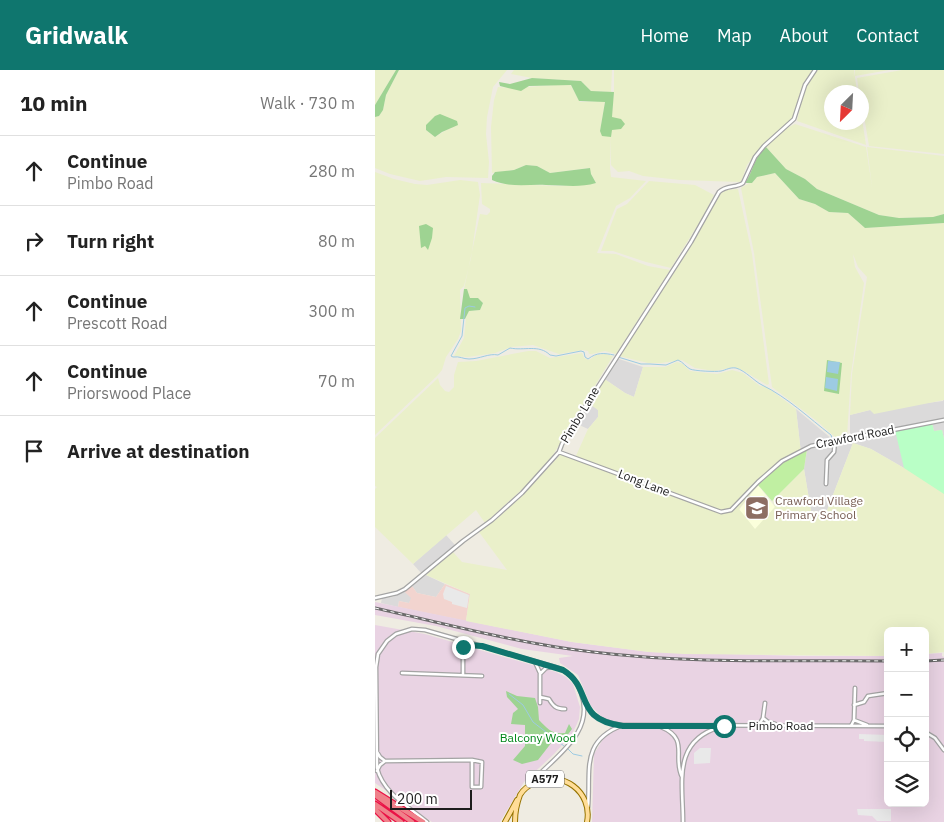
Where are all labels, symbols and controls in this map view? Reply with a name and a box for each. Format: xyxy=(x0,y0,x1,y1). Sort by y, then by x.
text: Gridwalk xyxy=(25,19,128,51)
text: Home xyxy=(641,24,689,47)
text: Map xyxy=(717,24,752,47)
text: About xyxy=(780,24,828,47)
text: Contact xyxy=(856,24,919,47)
north arrow xyxy=(824,85,869,130)
text: 10 min xyxy=(20,89,87,117)
text: Walk · 730 m xyxy=(260,93,355,113)
text: Continue xyxy=(67,149,147,173)
icon: ahead xyxy=(20,157,48,185)
text: 280 m xyxy=(308,161,355,181)
text: Pimbo Road xyxy=(67,173,153,193)
icon: right xyxy=(20,227,48,255)
text: Turn right xyxy=(67,229,154,253)
text: 80 m xyxy=(318,231,355,251)
text: Continue xyxy=(67,289,147,313)
icon: ahead xyxy=(20,297,48,325)
text: 300 m xyxy=(308,301,355,321)
text: Prescott Road xyxy=(67,313,167,333)
text: Continue xyxy=(67,359,147,383)
icon: ahead xyxy=(20,367,48,395)
text: 70 m xyxy=(318,371,355,391)
text: Priorswood Place xyxy=(67,383,191,403)
street label: Pimbo Lane xyxy=(557,383,602,446)
street label: Crawford Road xyxy=(814,422,895,451)
icon: arrive xyxy=(20,437,48,465)
text: Arrive at destination xyxy=(67,439,250,463)
street label: Long Lane xyxy=(616,466,673,499)
place label: Crawford Village Primary School xyxy=(775,493,864,522)
school or university icon: Crawford Village Primary School xyxy=(744,495,770,521)
map controls xyxy=(884,627,929,807)
button: + xyxy=(884,627,929,672)
route end xyxy=(452,636,475,659)
button: − xyxy=(884,672,929,717)
route start xyxy=(713,715,736,738)
button: locate xyxy=(884,717,929,762)
street label: Pimbo Road xyxy=(749,718,813,733)
park label: Balcony Wood xyxy=(500,730,576,745)
button: layers xyxy=(884,762,929,807)
road number: A577 xyxy=(526,771,564,788)
scale bar xyxy=(390,787,473,810)
text: 200 m xyxy=(397,790,438,808)

